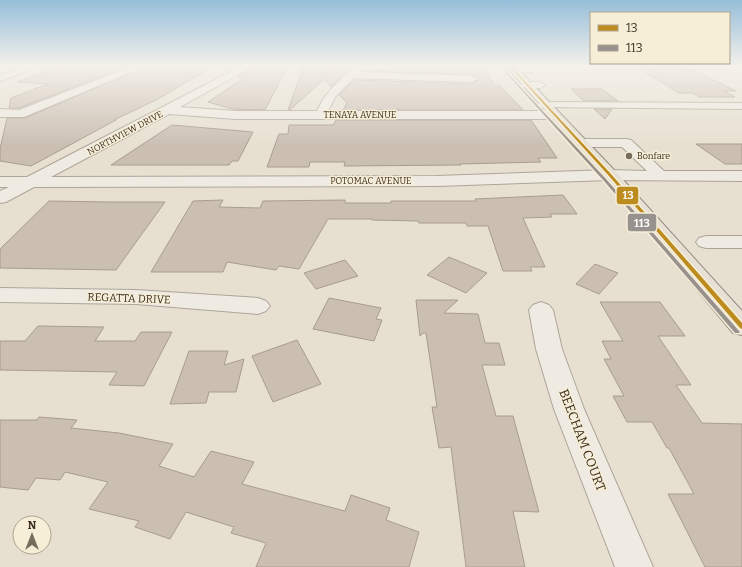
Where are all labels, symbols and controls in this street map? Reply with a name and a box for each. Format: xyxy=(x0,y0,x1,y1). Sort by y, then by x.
legend xyxy=(590,12,730,64)
text: 13 xyxy=(626,21,638,35)
text: 113 xyxy=(626,41,643,55)
street label: NORTHVIEW DRIVE xyxy=(86,109,164,157)
street label: TENAYA AVENUE xyxy=(324,110,396,120)
marker: Bonfare xyxy=(624,151,634,161)
place label: Bonfare xyxy=(637,151,670,161)
street label: POTOMAC AVENUE xyxy=(330,176,412,186)
line badge: 13 xyxy=(616,186,639,205)
text: 13 xyxy=(622,189,634,202)
line badge: 113 xyxy=(627,213,657,232)
text: 113 xyxy=(634,217,650,230)
street label: REGATTA DRIVE xyxy=(87,291,171,306)
street label: BEECHAM COURT xyxy=(556,387,609,494)
north arrow xyxy=(12,515,52,555)
text: N xyxy=(28,519,37,532)

